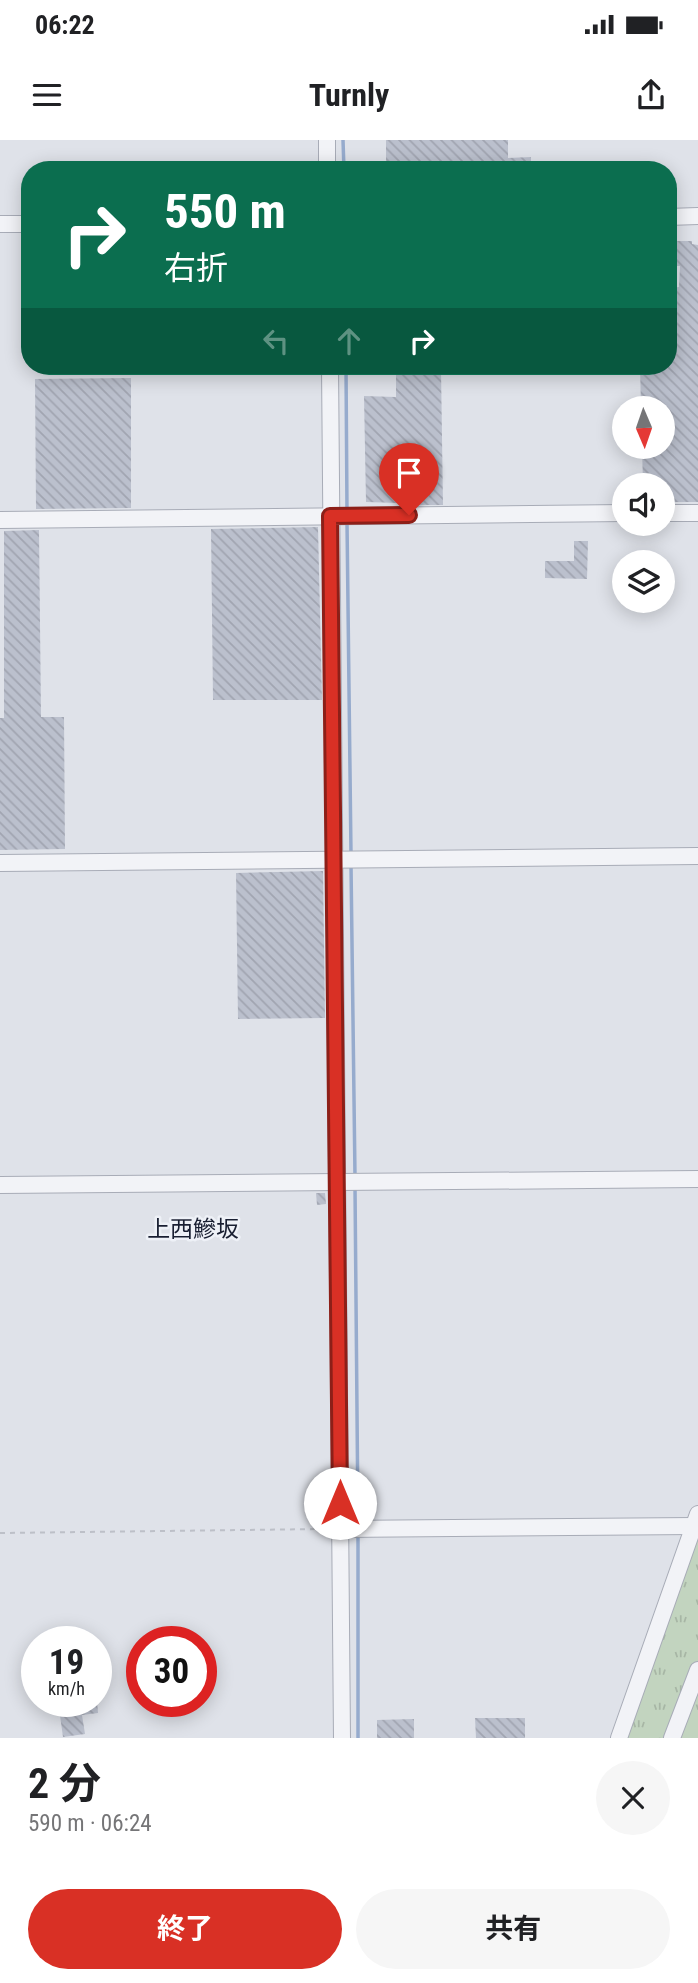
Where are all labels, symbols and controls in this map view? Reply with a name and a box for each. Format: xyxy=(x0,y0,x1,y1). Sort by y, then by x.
text: 06:22 xyxy=(35,10,95,40)
icon: menu xyxy=(28,76,66,114)
text: Turnly xyxy=(309,76,389,114)
icon: share xyxy=(632,76,670,114)
text: 550 m xyxy=(164,183,286,240)
icon: right xyxy=(49,189,140,280)
text: 右折 xyxy=(164,249,228,287)
icon: left xyxy=(257,322,295,360)
icon: ahead xyxy=(330,322,368,360)
icon: right xyxy=(403,322,441,360)
north arrow xyxy=(612,396,676,458)
map controls xyxy=(612,396,675,613)
pin xyxy=(379,443,439,515)
icon: arrive xyxy=(390,454,428,492)
button: sound xyxy=(612,473,675,536)
button: layers xyxy=(612,550,675,613)
district label: 上西鰺坂 xyxy=(147,1216,239,1243)
position arrow xyxy=(303,1466,377,1540)
speed limit sign: 30 xyxy=(126,1626,217,1717)
text: 19 xyxy=(49,1642,84,1683)
text: km/h xyxy=(48,1678,85,1699)
text: 2 分 xyxy=(28,1759,101,1808)
button: close xyxy=(596,1761,670,1835)
text: 590 m · 06:24 xyxy=(28,1810,152,1837)
button: 終了 xyxy=(28,1889,342,1969)
button: 共有 xyxy=(356,1889,670,1969)

